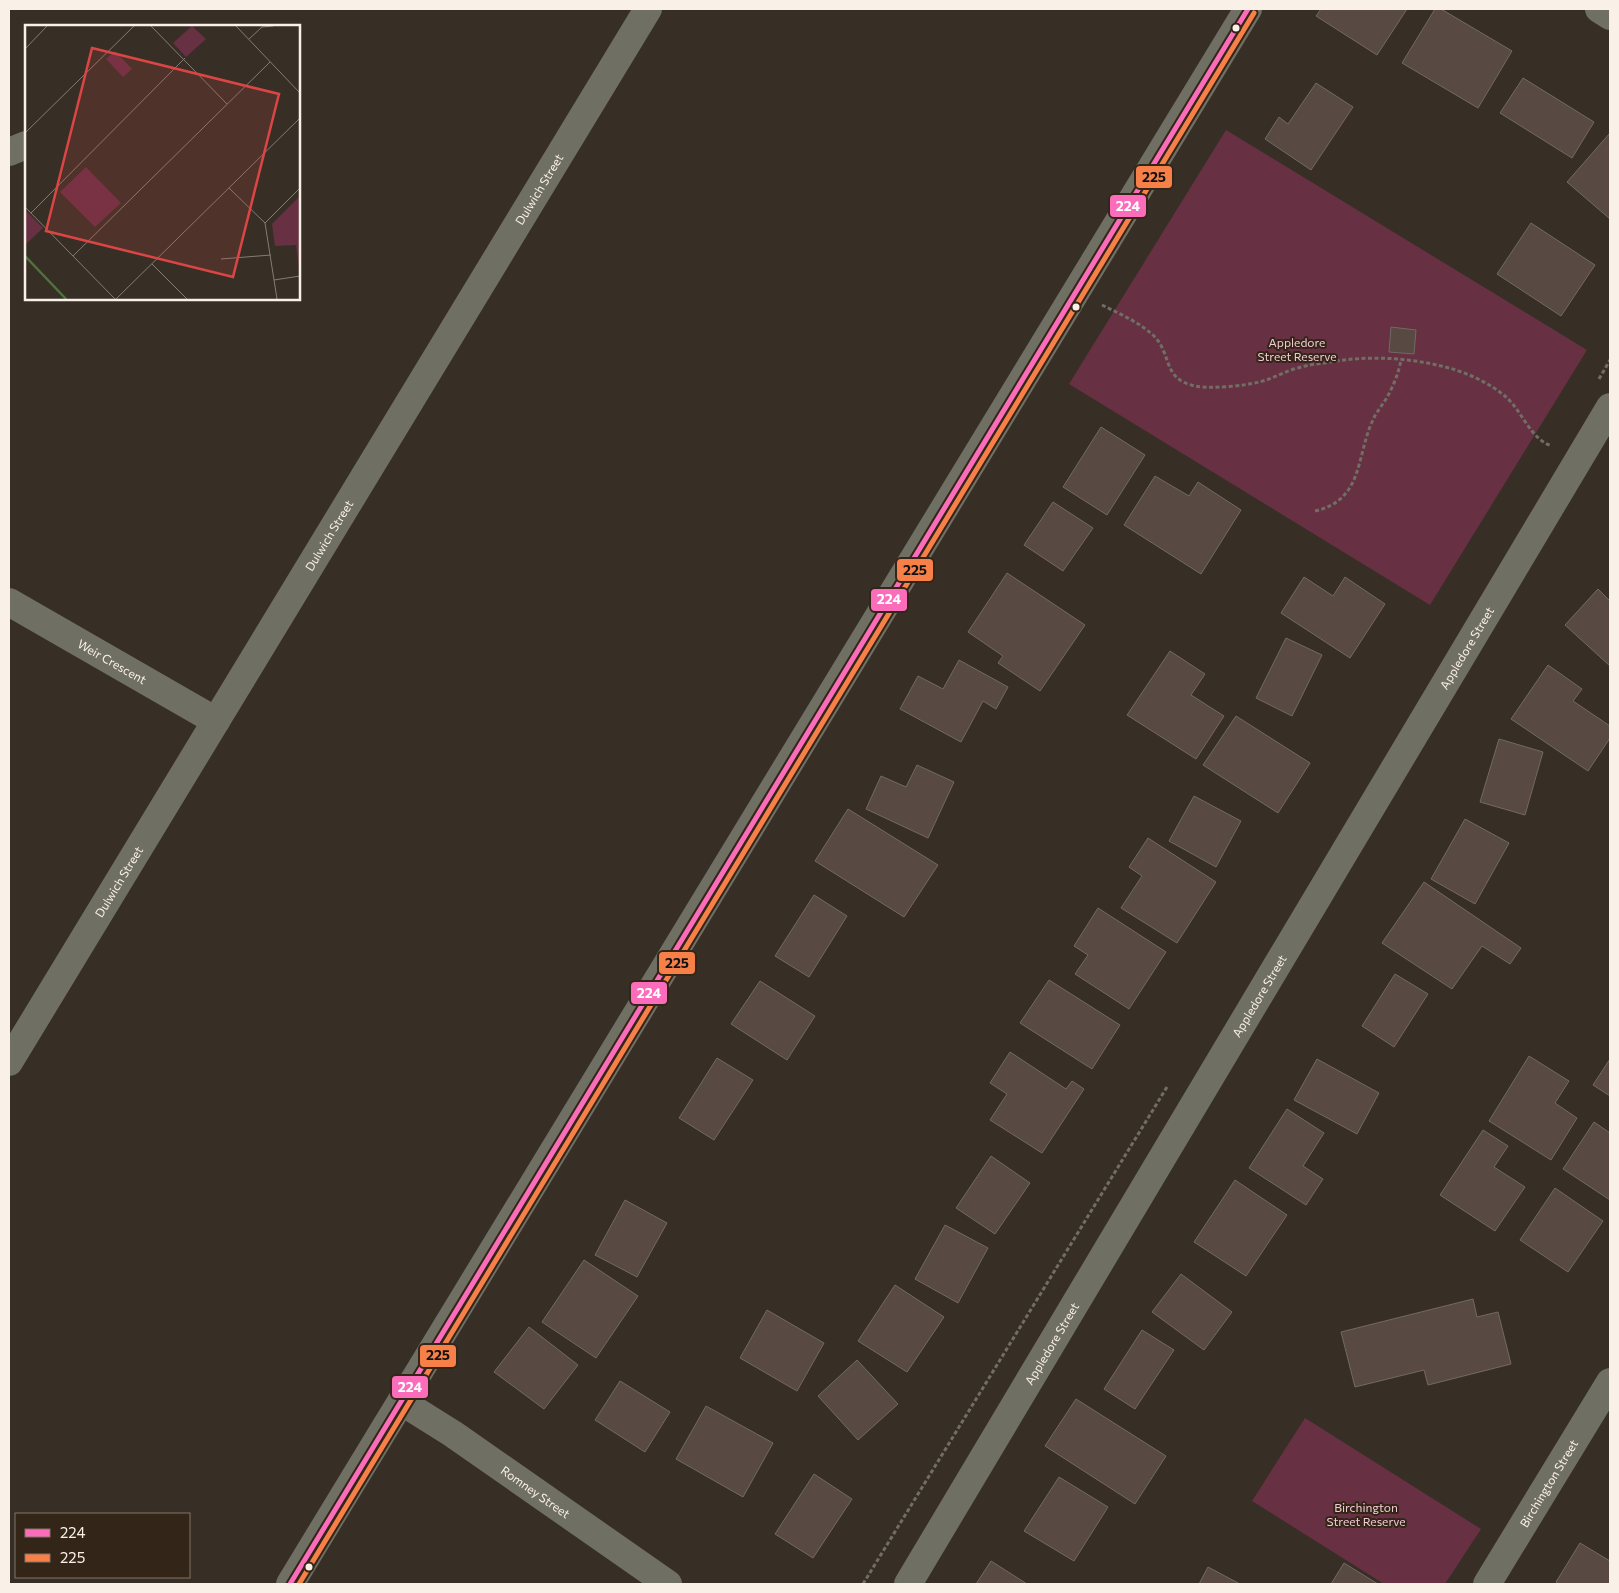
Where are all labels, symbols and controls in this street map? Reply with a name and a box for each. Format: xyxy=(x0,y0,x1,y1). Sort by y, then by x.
unlabelled marker xyxy=(1231,23,1241,33)
inset map xyxy=(25,25,300,300)
street label: Dulwich Street xyxy=(512,151,566,227)
line badge: 225 xyxy=(1135,165,1173,189)
text: 225 xyxy=(1142,168,1166,185)
line badge: 224 xyxy=(1109,194,1147,218)
text: 224 xyxy=(1116,197,1141,214)
unlabelled marker xyxy=(1071,302,1081,312)
park label: Appledore Street Reserve xyxy=(1257,335,1337,363)
street label: Dulwich Street xyxy=(302,497,355,573)
line badge: 225 xyxy=(896,558,934,582)
text: 225 xyxy=(903,561,927,578)
line badge: 224 xyxy=(870,588,908,612)
text: 224 xyxy=(877,590,902,607)
street label: Appledore Street xyxy=(1436,604,1496,691)
street label: Weir Crescent xyxy=(75,636,149,687)
street label: Dulwich Street xyxy=(92,844,145,920)
line badge: 225 xyxy=(658,951,696,975)
street label: Appledore Street xyxy=(1229,952,1289,1039)
text: 225 xyxy=(665,954,689,971)
line badge: 224 xyxy=(630,981,668,1005)
text: 224 xyxy=(637,984,662,1001)
street label: Appledore Street xyxy=(1022,1300,1081,1387)
line badge: 225 xyxy=(419,1344,457,1368)
text: 225 xyxy=(426,1346,450,1363)
line badge: 224 xyxy=(391,1375,429,1399)
text: 224 xyxy=(398,1378,423,1395)
street label: Birchington Street xyxy=(1516,1437,1580,1530)
street label: Romney Street xyxy=(498,1463,573,1521)
park label: Birchington Street Reserve xyxy=(1326,1500,1406,1528)
legend xyxy=(15,1513,190,1578)
text: 224 xyxy=(60,1523,85,1541)
text: 225 xyxy=(60,1548,85,1566)
unlabelled marker xyxy=(304,1562,314,1572)

